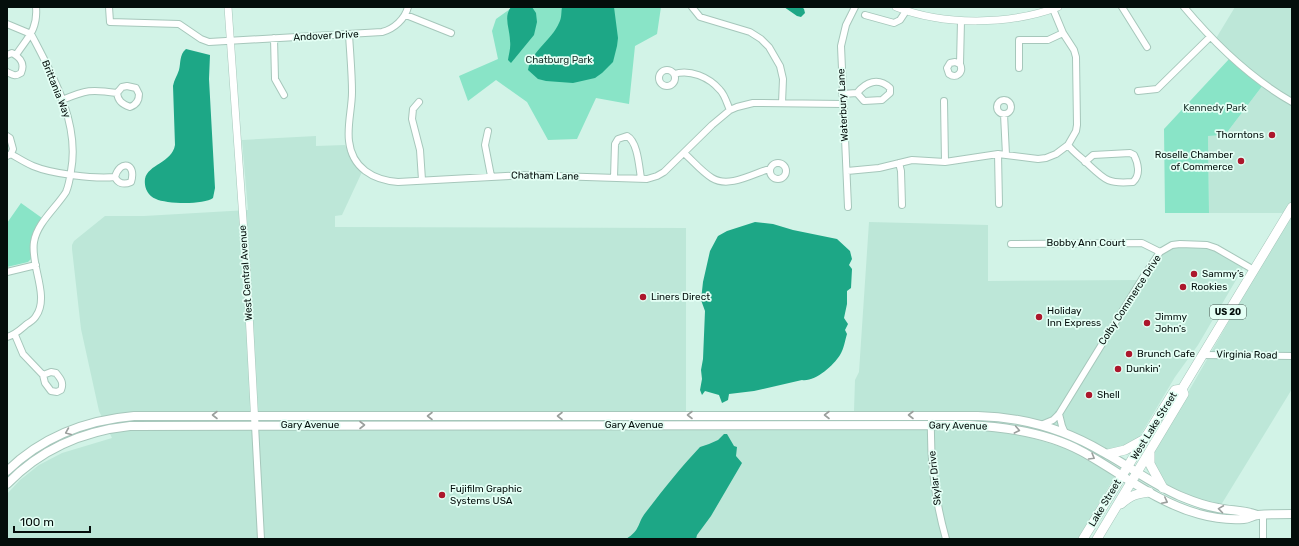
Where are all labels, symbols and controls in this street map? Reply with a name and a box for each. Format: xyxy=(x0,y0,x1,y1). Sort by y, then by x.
street label: Andover Drive xyxy=(293,28,359,44)
park label: Chatburg Park xyxy=(525,54,593,66)
street label: Brittania Way xyxy=(39,58,73,120)
street label: Waterbury Lane xyxy=(835,68,851,142)
park label: Kennedy Park xyxy=(1183,102,1248,114)
place label: Thorntons xyxy=(1216,129,1264,141)
marker: Thorntons xyxy=(1267,130,1277,140)
place label: Roselle Chamber of Commerce xyxy=(1155,149,1233,173)
marker: Roselle Chamber of Commerce xyxy=(1236,156,1246,166)
street label: Chatham Lane xyxy=(511,169,579,183)
street label: West Central Avenue xyxy=(237,224,255,321)
street label: Bobby Ann Court xyxy=(1047,237,1126,249)
street label: Colby Commerce Drive xyxy=(1096,252,1164,347)
place label: Sammy’s xyxy=(1202,268,1244,280)
marker: Sammy’s xyxy=(1189,269,1199,279)
place label: Rookies xyxy=(1191,281,1227,293)
marker: Rookies xyxy=(1178,282,1188,292)
place label: Liners Direct xyxy=(651,291,710,303)
marker: Liners Direct xyxy=(638,292,648,302)
place label: Holiday Inn Express xyxy=(1047,305,1101,329)
road number: US 20 xyxy=(1210,305,1246,319)
place label: Jimmy John's xyxy=(1155,311,1187,335)
marker: Holiday Inn Express xyxy=(1034,312,1044,322)
marker: Jimmy John's xyxy=(1142,318,1152,328)
place label: Brunch Cafe xyxy=(1137,348,1196,360)
street label: Virginia Road xyxy=(1216,348,1278,362)
marker: Brunch Cafe xyxy=(1124,349,1134,359)
place label: Dunkin' xyxy=(1126,363,1161,375)
marker: Dunkin' xyxy=(1113,364,1123,374)
place label: Shell xyxy=(1097,389,1120,401)
marker: Shell xyxy=(1084,390,1094,400)
street label: West Lake Street xyxy=(1128,390,1180,462)
one-way arrow xyxy=(212,411,218,419)
one-way arrow xyxy=(687,411,693,419)
one-way arrow xyxy=(824,411,830,419)
one-way arrow xyxy=(908,411,914,419)
one-way arrow xyxy=(427,412,433,420)
one-way arrow xyxy=(557,412,563,420)
street label: Gary Avenue xyxy=(281,419,340,431)
street label: Gary Avenue xyxy=(605,419,664,431)
street label: Gary Avenue xyxy=(929,419,988,433)
one-way arrow xyxy=(359,421,365,429)
one-way arrow xyxy=(1014,426,1020,434)
one-way arrow xyxy=(64,427,71,435)
street label: Skylar Drive xyxy=(926,450,944,506)
one-way arrow xyxy=(1088,453,1095,460)
street label: Lake Street xyxy=(1086,477,1124,529)
place label: Fujifilm Graphic Systems USA xyxy=(450,483,523,507)
marker: Fujifilm Graphic Systems USA xyxy=(437,490,447,500)
one-way arrow xyxy=(1161,496,1168,504)
one-way arrow xyxy=(1218,504,1224,513)
scale bar xyxy=(14,508,90,534)
text: 100 m xyxy=(20,515,54,529)

